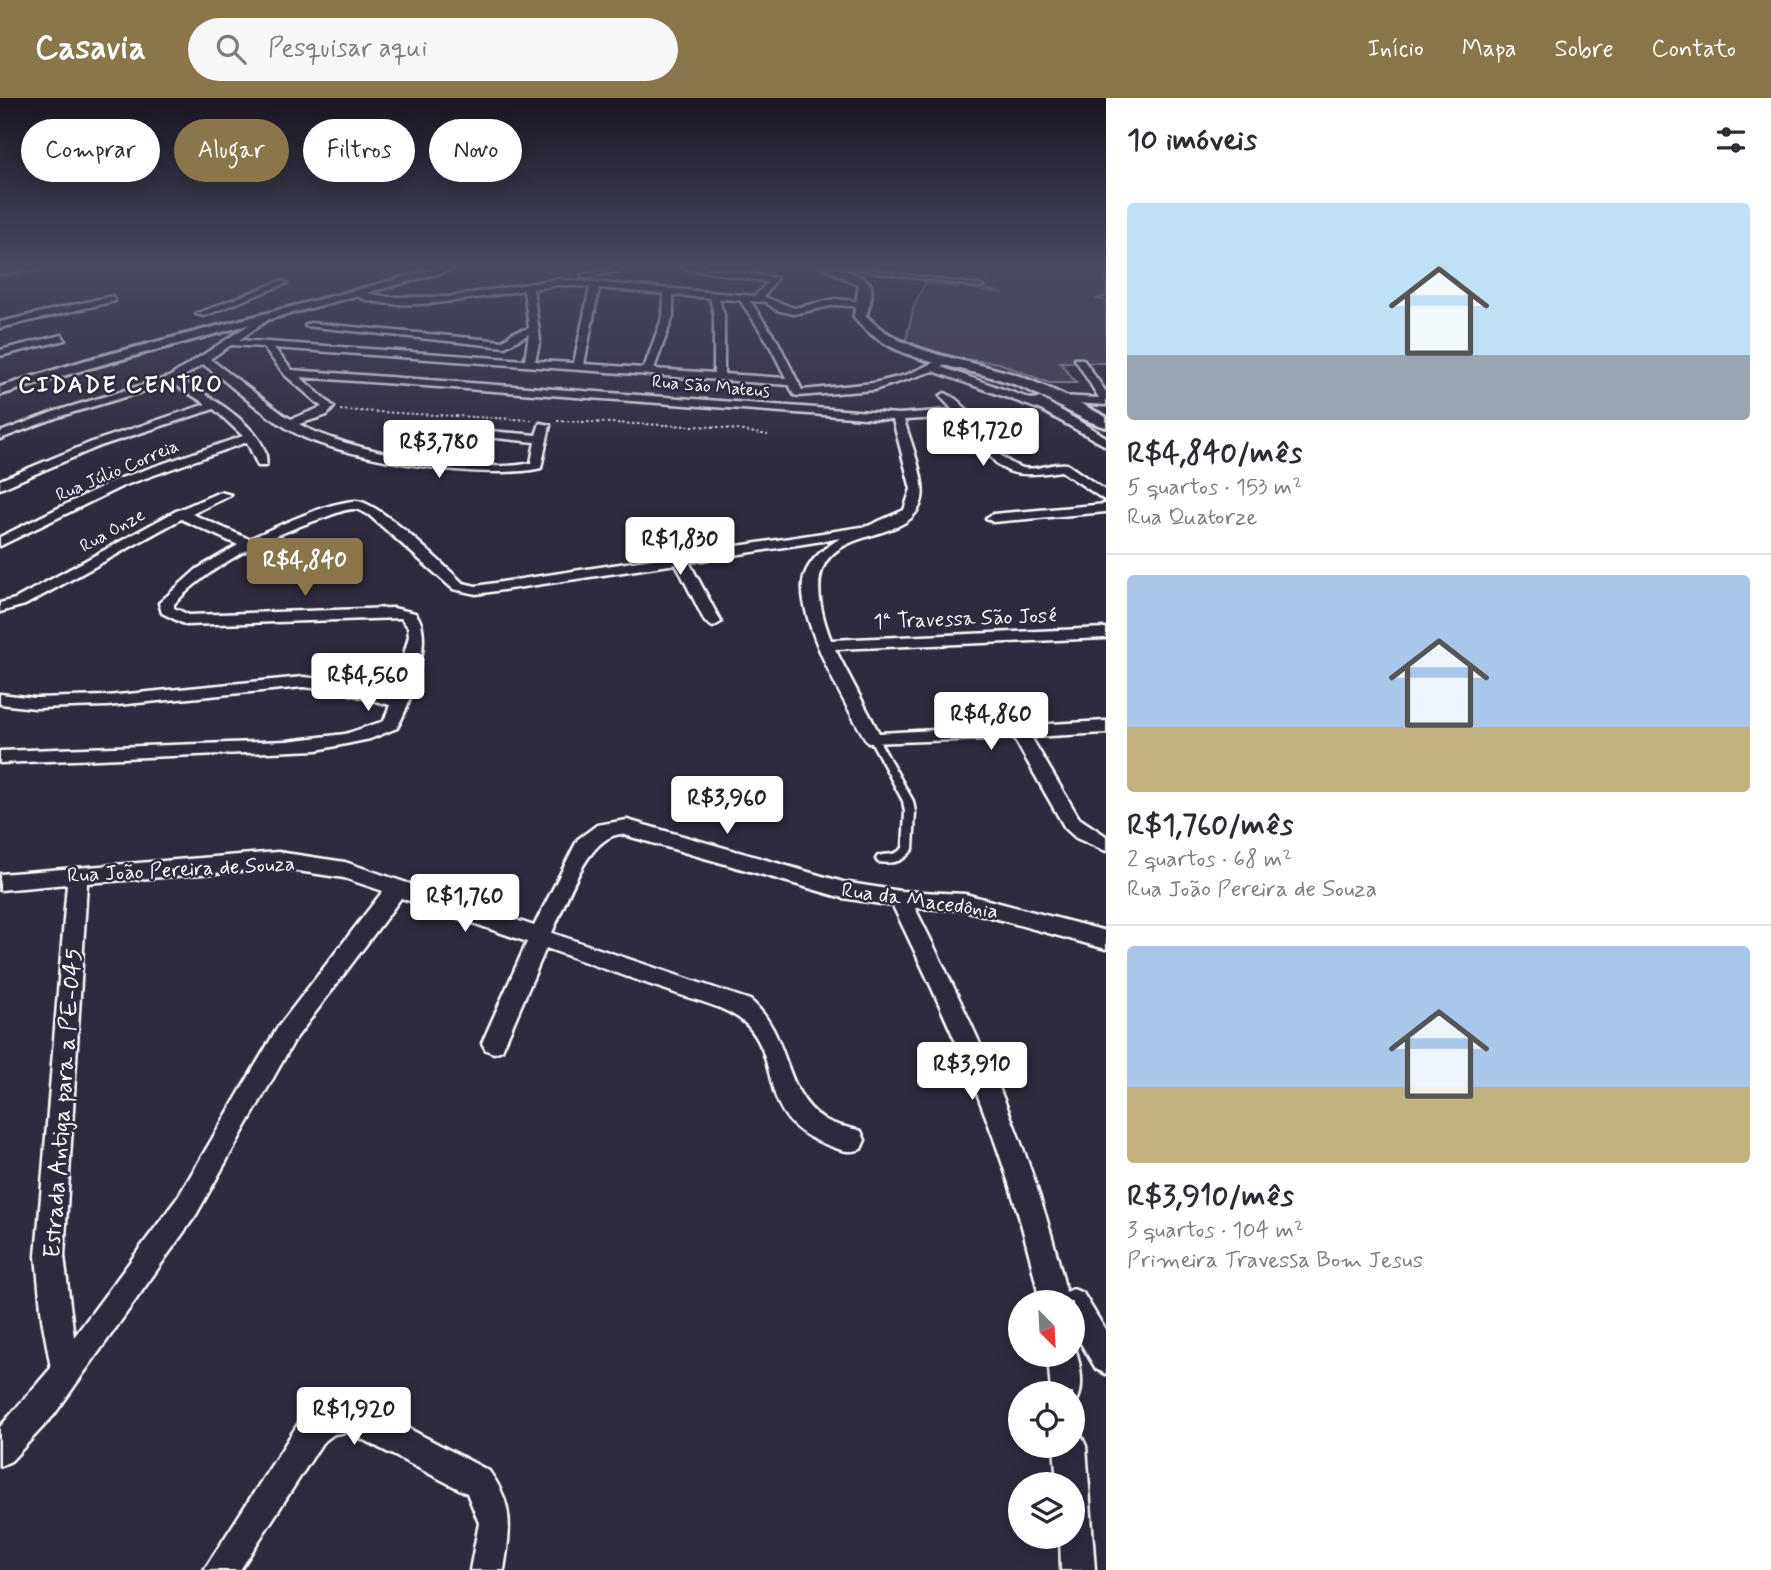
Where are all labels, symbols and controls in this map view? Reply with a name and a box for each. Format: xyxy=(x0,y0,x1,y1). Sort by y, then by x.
search box xyxy=(188,18,678,81)
text: Casavia xyxy=(35,27,146,71)
icon: search xyxy=(212,30,250,68)
text: Pesquisar aqui xyxy=(268,32,427,66)
text: Início xyxy=(1367,34,1424,65)
text: Mapa xyxy=(1462,34,1516,65)
text: Sobre xyxy=(1554,34,1614,65)
text: Contato xyxy=(1652,34,1736,65)
chip: Comprar xyxy=(21,119,160,182)
chip: Alugar xyxy=(174,119,289,182)
chip: Filtros xyxy=(303,119,415,182)
chip: Novo xyxy=(429,119,522,182)
text: 10 imóveis xyxy=(1127,121,1257,160)
icon: filters xyxy=(1712,121,1750,159)
icon: home xyxy=(1376,248,1502,374)
street label: Rua São Mateus xyxy=(651,370,771,404)
district label: CIDADE CENTRO xyxy=(18,371,224,401)
pin: R$1,720 xyxy=(918,408,1048,468)
text: R$1,720 xyxy=(943,416,1023,446)
pin: R$3,780 xyxy=(374,420,504,480)
text: R$3,780 xyxy=(399,428,479,458)
street label: Rua Júlio Correia xyxy=(52,434,182,508)
text: R$4,840/mês xyxy=(1127,434,1302,473)
text: 5 quartos · 153 m² xyxy=(1127,473,1302,503)
street label: Rua Onze xyxy=(76,503,149,559)
text: Rua Quatorze xyxy=(1127,503,1257,533)
pin: R$1,830 xyxy=(615,518,745,577)
text: R$1,830 xyxy=(641,525,719,555)
pin: R$4,840 xyxy=(240,538,370,598)
text: R$4,840 xyxy=(263,546,347,576)
street label: 1ª Travessa São José xyxy=(873,602,1057,636)
icon: home xyxy=(1376,620,1502,746)
pin: R$4,560 xyxy=(303,654,433,713)
text: R$4,560 xyxy=(327,661,409,691)
pin: R$4,860 xyxy=(926,692,1056,752)
text: R$4,860 xyxy=(950,700,1032,730)
pin: R$3,960 xyxy=(662,776,792,836)
text: R$3,960 xyxy=(687,784,767,814)
text: R$1,760/mês xyxy=(1127,806,1293,845)
text: 2 quartos · 68 m² xyxy=(1127,845,1292,875)
street label: Rua João Pereira de Souza xyxy=(66,850,296,890)
pin: R$1,760 xyxy=(400,874,530,934)
text: Rua João Pereira de Souza xyxy=(1127,875,1377,905)
street label: Rua da Macedônia xyxy=(840,876,1000,926)
text: R$1,760 xyxy=(426,882,504,912)
street label: Estrada Antiga para a PE-045 xyxy=(37,947,90,1259)
icon: home xyxy=(1376,991,1502,1117)
pin: R$3,910 xyxy=(907,1042,1037,1102)
text: R$3,910 xyxy=(933,1050,1011,1080)
text: R$3,910/mês xyxy=(1127,1177,1294,1216)
text: 3 quartos · 104 m² xyxy=(1127,1216,1304,1246)
text: Primeira Travessa Bom Jesus xyxy=(1127,1246,1423,1276)
north arrow xyxy=(1008,1290,1085,1367)
map controls xyxy=(1008,1290,1085,1549)
button: locate xyxy=(1008,1381,1085,1458)
pin: R$1,920 xyxy=(289,1388,419,1447)
text: R$1,920 xyxy=(313,1395,395,1425)
button: layers xyxy=(1008,1472,1085,1549)

